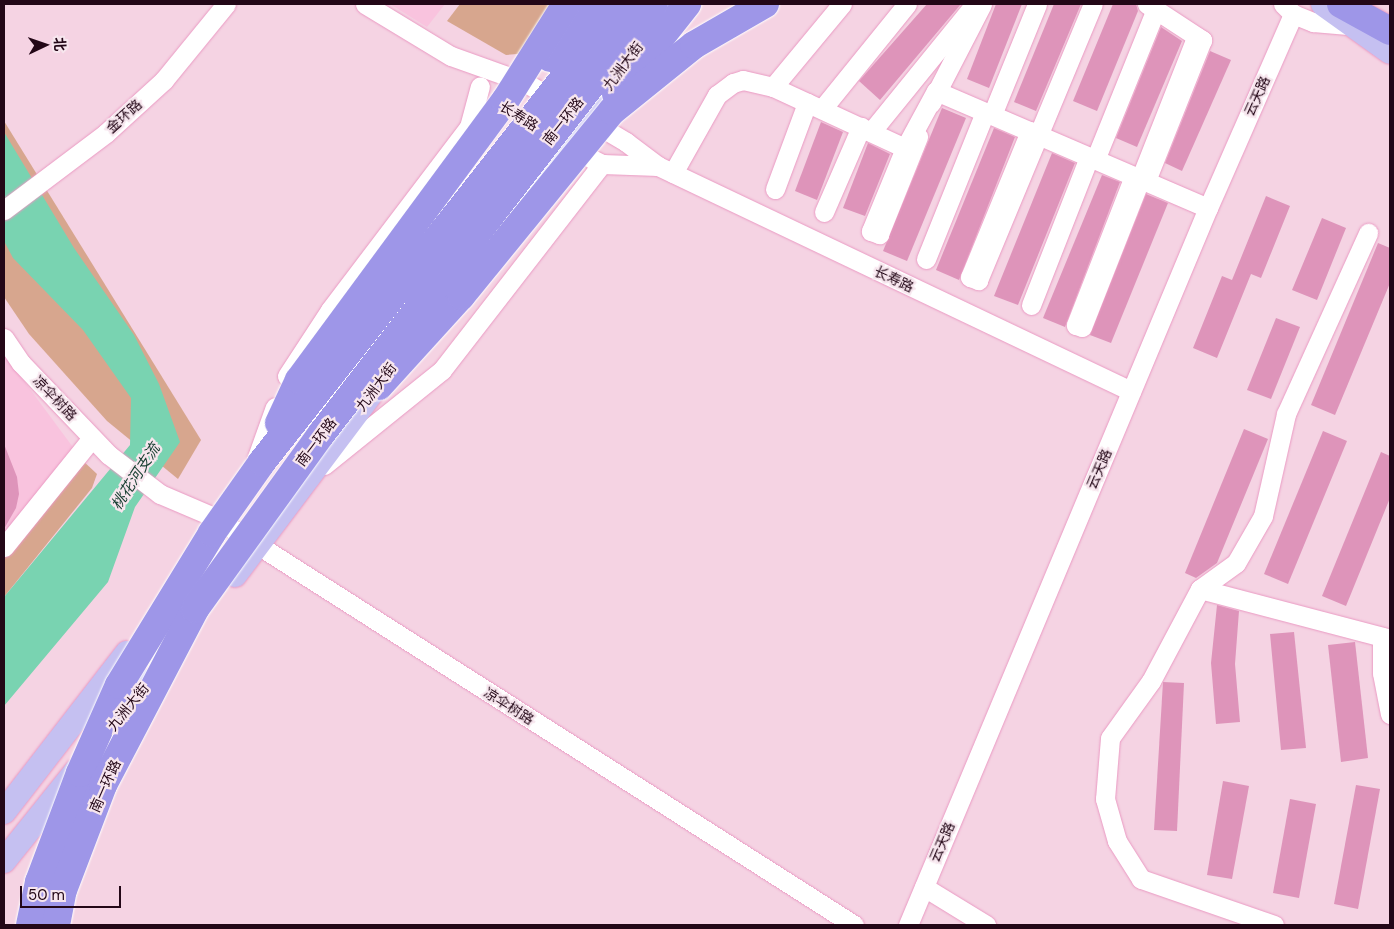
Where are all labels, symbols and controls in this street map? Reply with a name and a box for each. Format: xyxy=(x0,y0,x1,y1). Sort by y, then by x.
north arrow xyxy=(20,20,70,70)
text: 北 xyxy=(51,37,69,52)
street label: 九洲大街 xyxy=(599,39,647,93)
street label: 云天路 xyxy=(1241,73,1273,119)
street label: 南一环路 xyxy=(539,94,587,148)
street label: 金环路 xyxy=(103,96,145,136)
street label: 长寿路 xyxy=(497,98,541,134)
street label: 长寿路 xyxy=(871,263,917,295)
street label: 九洲大街 xyxy=(352,360,400,414)
street label: 凉伞树路 xyxy=(30,372,80,424)
street label: 南一环路 xyxy=(292,415,340,469)
water label: 桃花河支流 xyxy=(108,441,164,513)
street label: 云天路 xyxy=(1083,446,1115,492)
street label: 九洲大街 xyxy=(104,680,152,734)
street label: 凉伞树路 xyxy=(481,684,537,728)
street label: 南一环路 xyxy=(86,757,124,815)
street label: 云天路 xyxy=(926,819,958,865)
scale bar xyxy=(22,876,124,908)
text: 50 m xyxy=(28,885,65,905)

